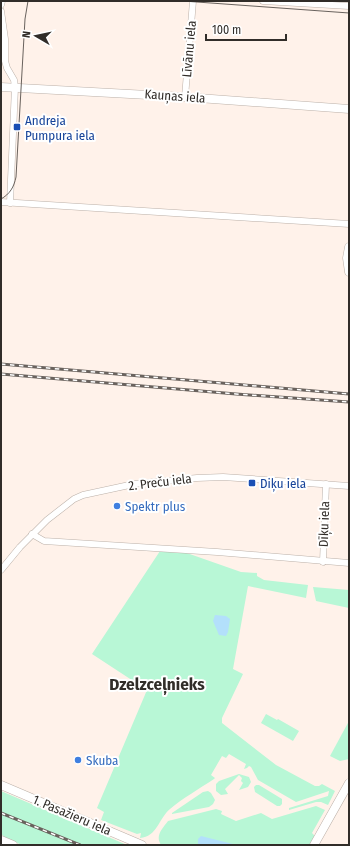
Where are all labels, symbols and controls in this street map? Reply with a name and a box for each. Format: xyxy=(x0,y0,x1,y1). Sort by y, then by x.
north arrow xyxy=(16,16,56,56)
scale bar xyxy=(206,16,286,42)
street label: Līvānu iela xyxy=(179,20,199,78)
text: 100 m xyxy=(212,23,241,37)
text: N xyxy=(20,30,34,39)
street label: Kauņas iela xyxy=(144,86,206,107)
place label: Andreja Pumpura iela xyxy=(25,113,95,143)
marker: Andreja Pumpura iela xyxy=(12,122,22,132)
street label: 2. Preču iela xyxy=(128,471,192,493)
place label: Diķu iela xyxy=(260,476,306,492)
marker: Diķu iela xyxy=(247,478,257,488)
place label: Spektr plus xyxy=(125,499,186,514)
marker: Spektr plus xyxy=(112,501,122,511)
street label: Dīķu iela xyxy=(316,501,333,547)
district label: Dzelzceļnieks xyxy=(109,674,205,695)
place label: Skuba xyxy=(86,753,118,768)
marker: Skuba xyxy=(73,755,83,765)
street label: 1. Pasažieru iela xyxy=(31,792,113,838)

